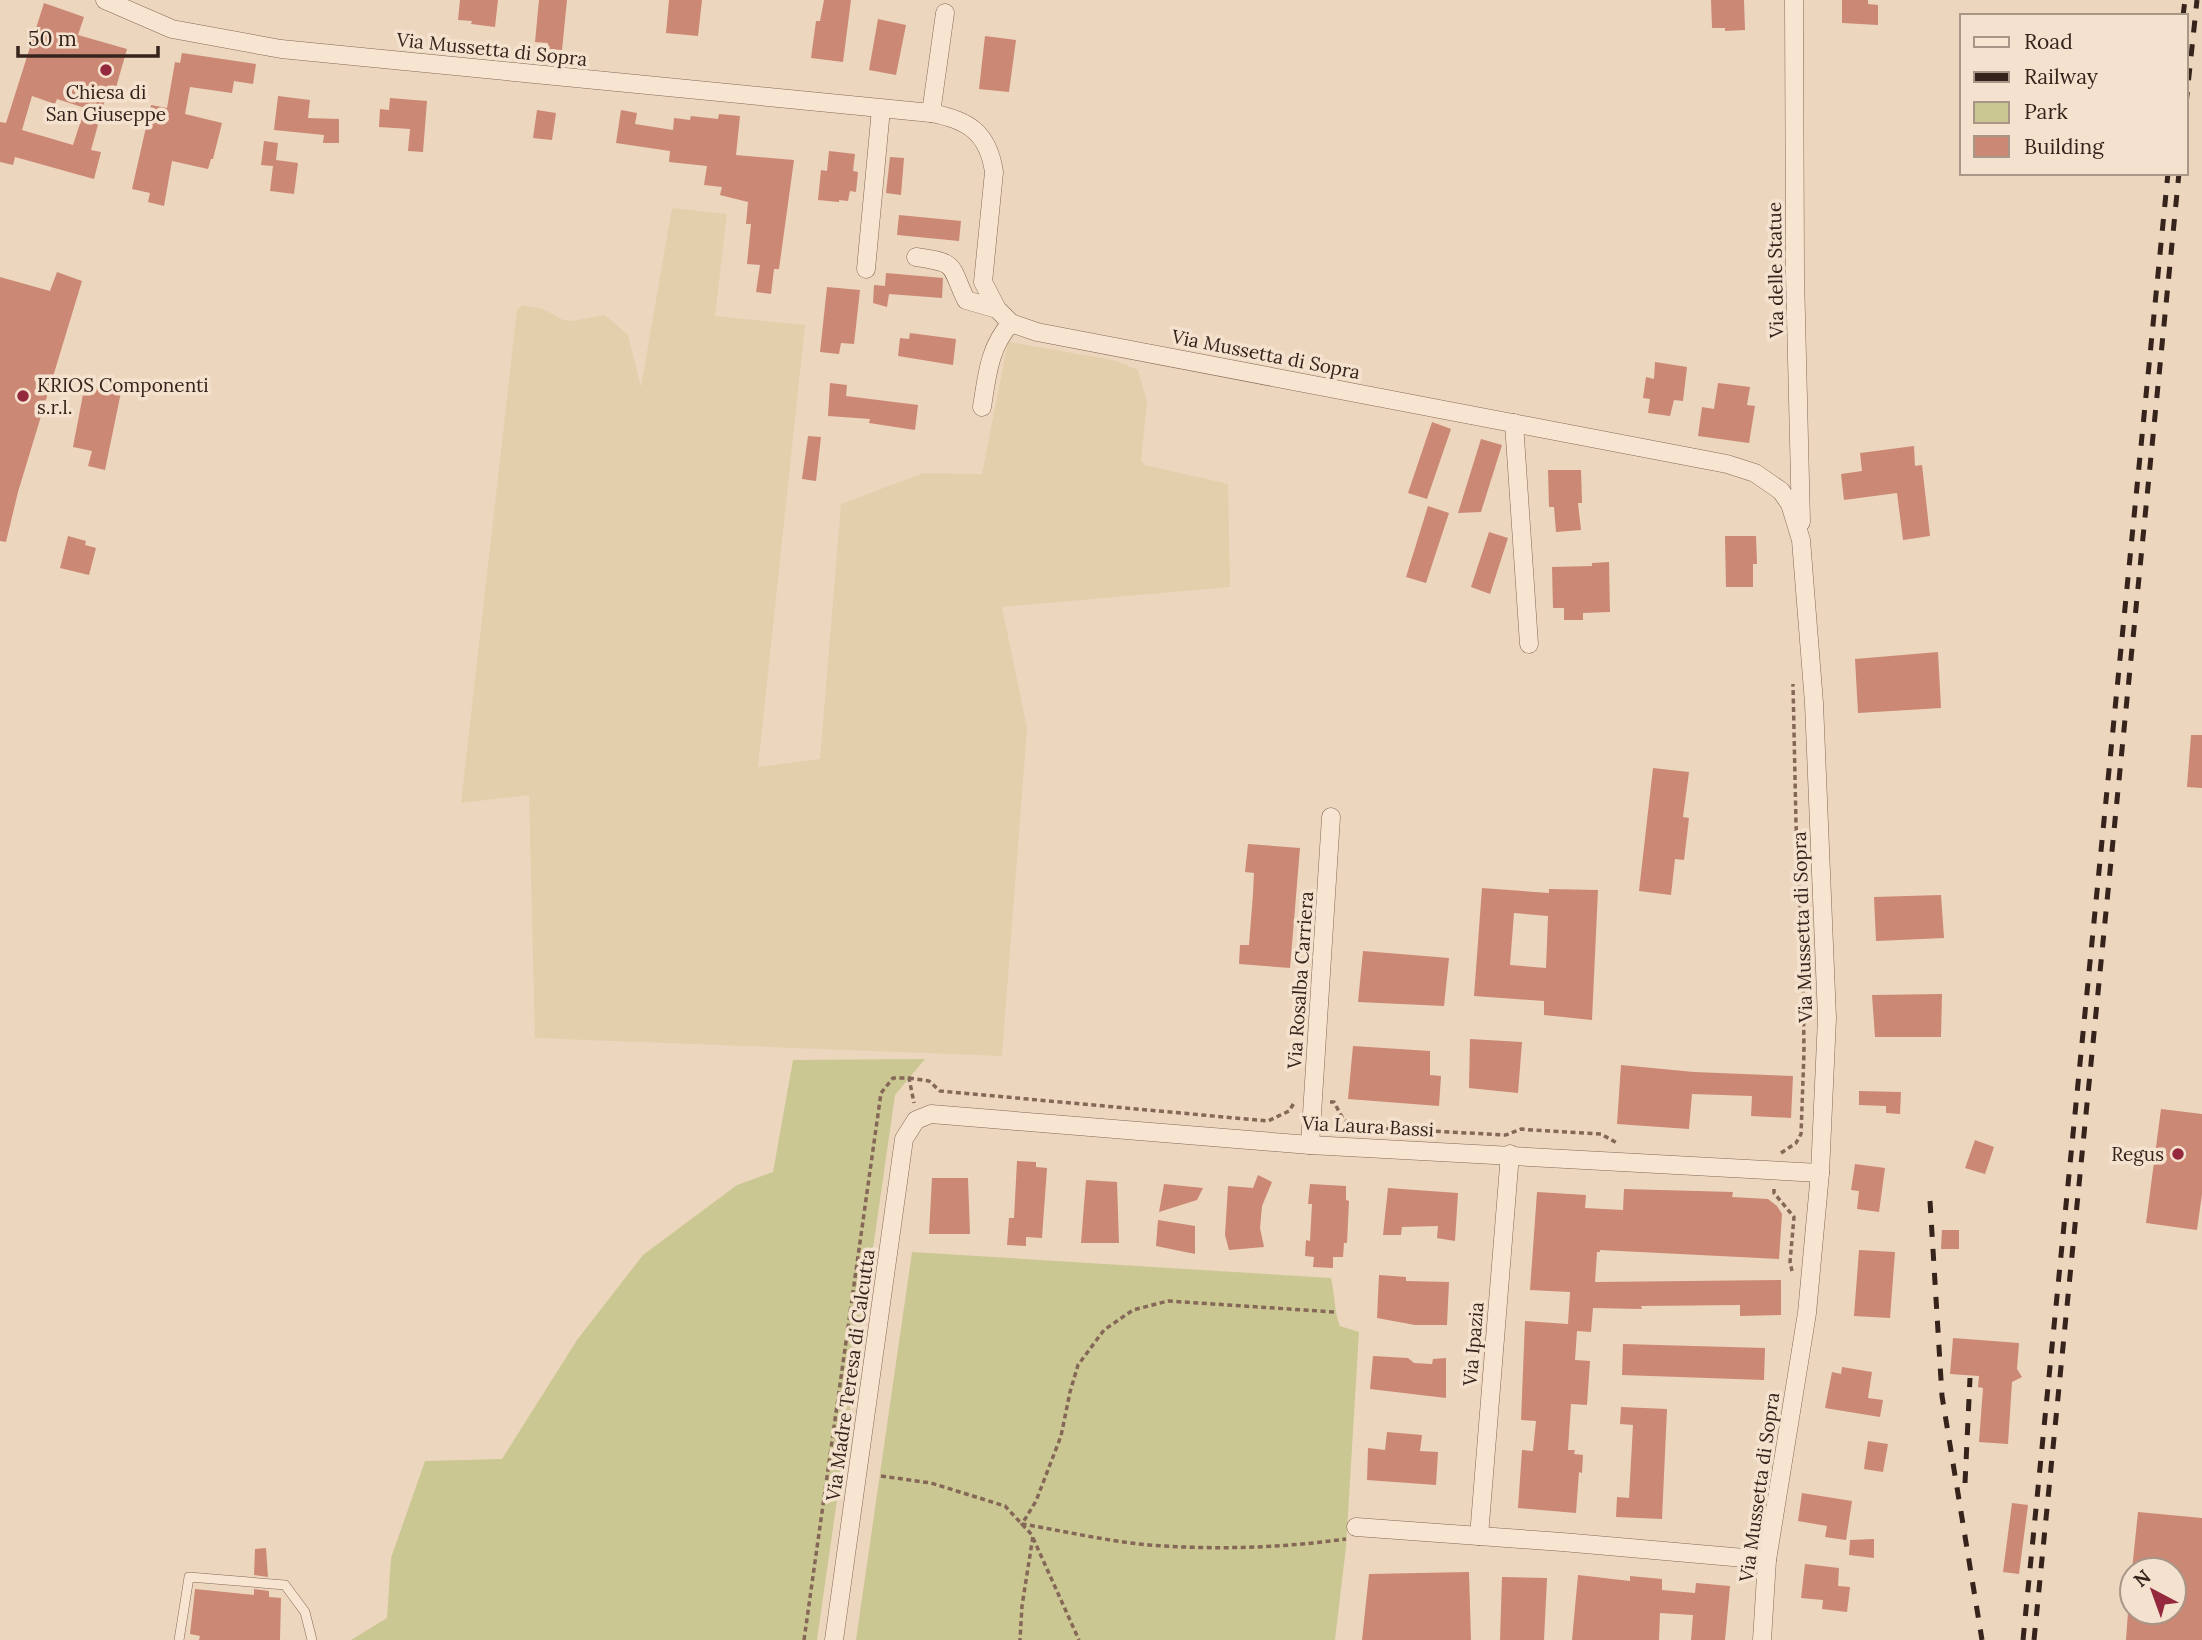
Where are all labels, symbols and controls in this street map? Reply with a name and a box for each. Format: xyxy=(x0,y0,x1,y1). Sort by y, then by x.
scale bar xyxy=(18,14,158,58)
legend xyxy=(1960,14,2188,175)
text: 50 m xyxy=(28,25,77,52)
street label: Via Mussetta di Sopra xyxy=(395,27,589,71)
text: Road xyxy=(2024,28,2073,55)
marker: Chiesa di San Giuseppe xyxy=(98,62,114,78)
text: Railway xyxy=(2024,63,2098,90)
place label: Chiesa di San Giuseppe xyxy=(46,80,166,126)
text: Park xyxy=(2024,98,2068,125)
text: Building xyxy=(2024,133,2104,160)
street label: Via delle Statue xyxy=(1762,202,1788,339)
street label: Via Mussetta di Sopra xyxy=(1169,324,1362,384)
place label: KRIOS Componenti s.r.l. xyxy=(37,373,209,419)
marker: KRIOS Componenti s.r.l. xyxy=(15,388,31,404)
street label: Via Mussetta di Sopra xyxy=(1787,831,1817,1024)
street label: Via Rosalba Carriera xyxy=(1282,890,1318,1071)
street label: Via Laura Bassi xyxy=(1300,1111,1435,1141)
place label: Regus xyxy=(2111,1142,2164,1166)
marker: Regus xyxy=(2170,1146,2186,1162)
street label: Via Madre Teresa di Calcutta xyxy=(820,1247,880,1503)
street label: Via Ipazia xyxy=(1457,1301,1489,1388)
street label: Via Mussetta di Sopra xyxy=(1734,1390,1784,1584)
north arrow xyxy=(2118,1556,2188,1626)
text: N xyxy=(2128,1564,2155,1592)

